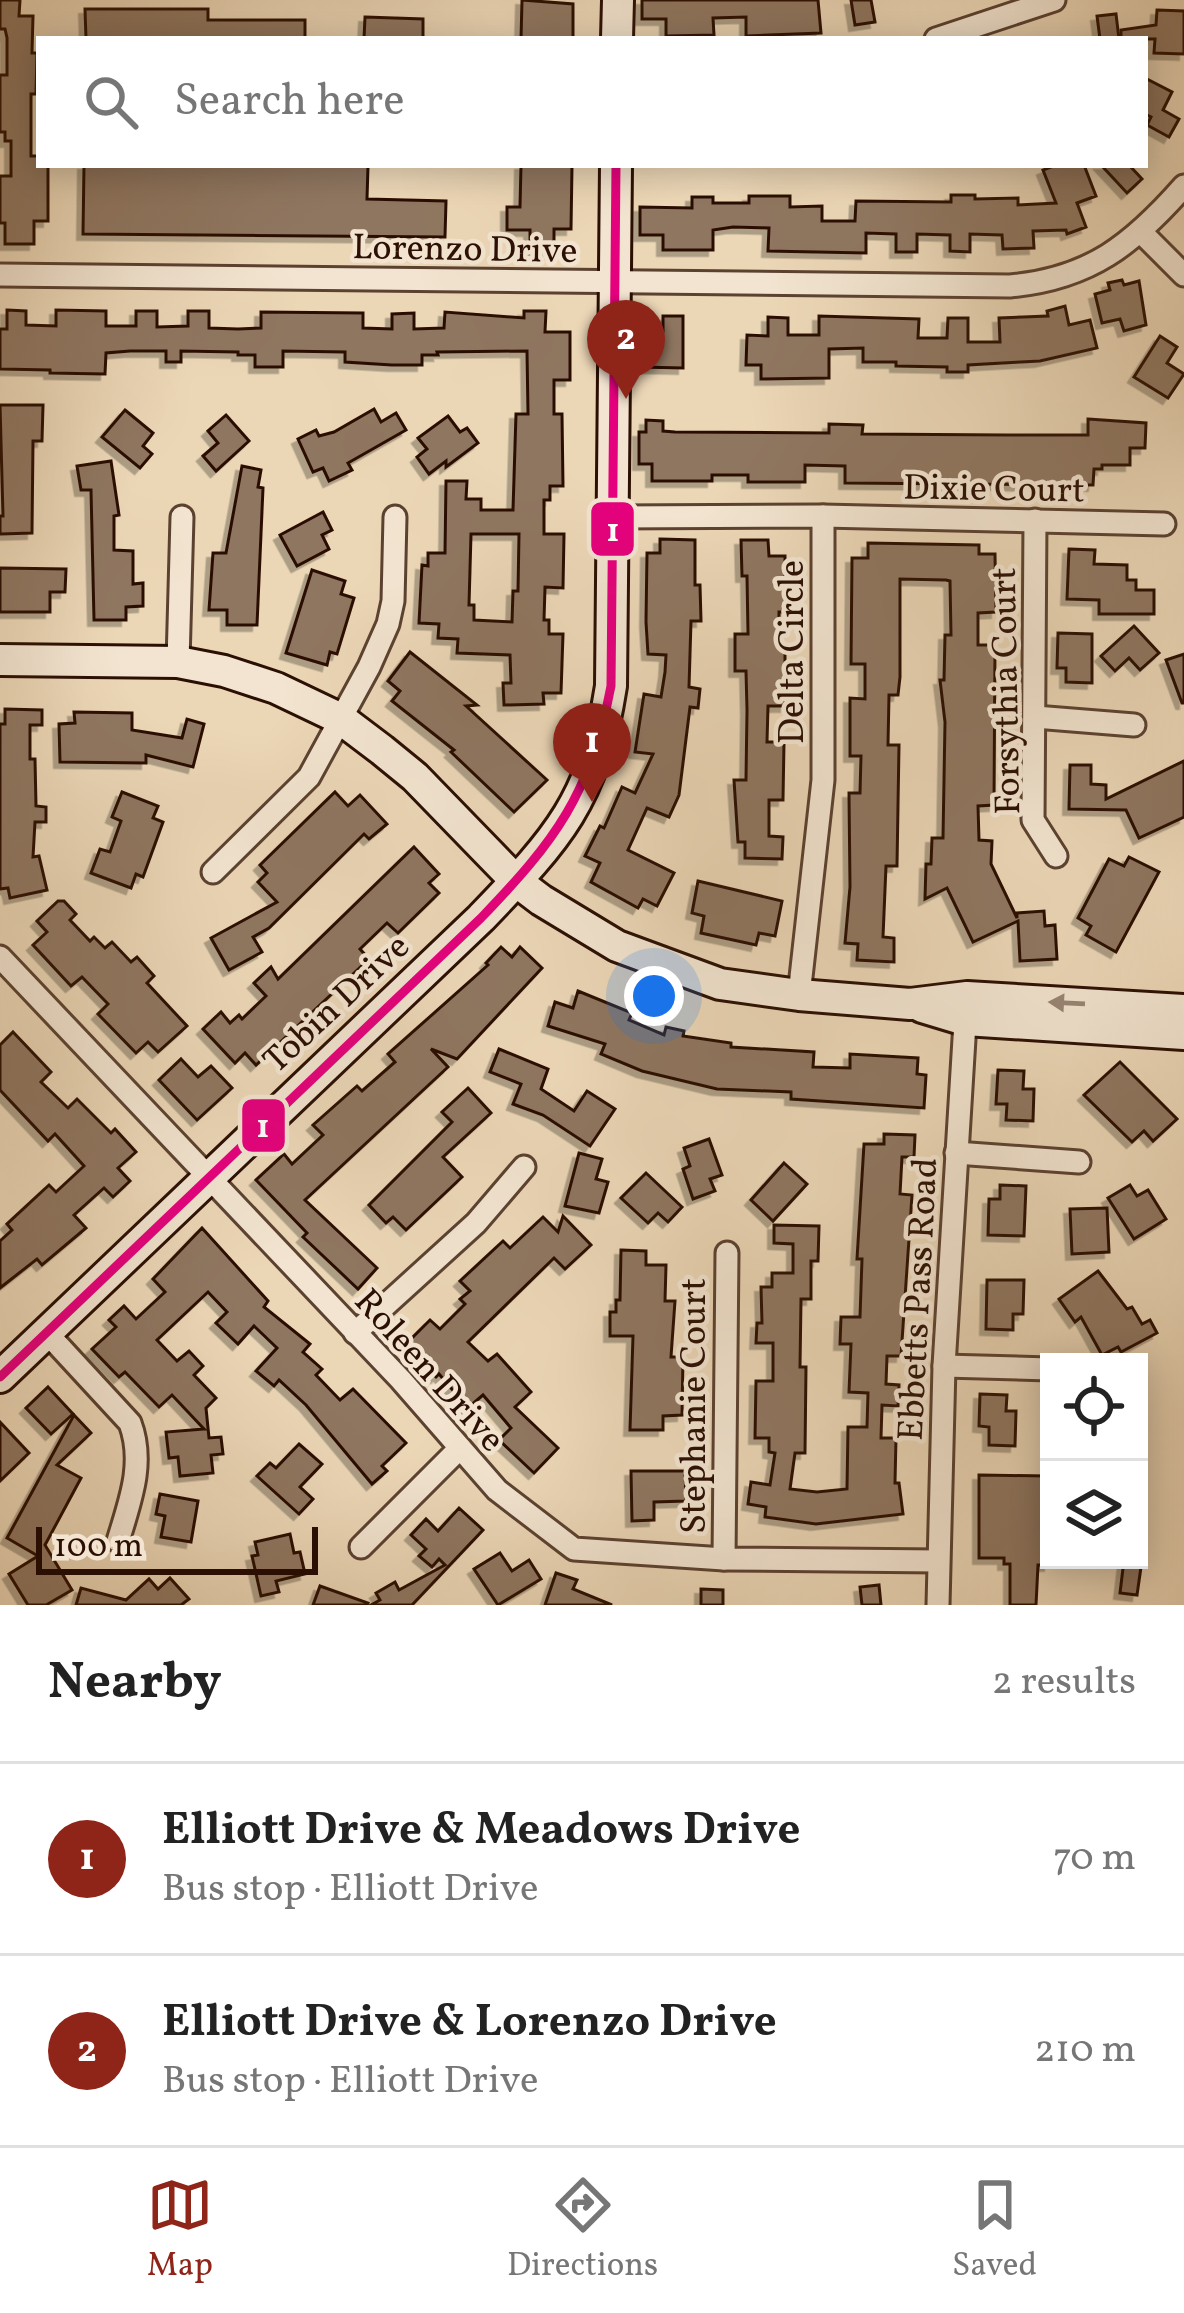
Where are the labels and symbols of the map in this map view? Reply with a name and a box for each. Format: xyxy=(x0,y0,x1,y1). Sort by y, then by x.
street label: Lorenzo Drive xyxy=(352,224,578,278)
pin: 2 xyxy=(587,300,665,399)
street label: Dixie Court xyxy=(903,464,1085,518)
line badge: 1 xyxy=(589,500,636,558)
text: 1 xyxy=(606,510,620,556)
street label: Delta Circle xyxy=(769,560,819,744)
street label: Forsythia Court xyxy=(981,567,1035,815)
pin: 1 xyxy=(553,703,631,802)
street label: Tobin Drive xyxy=(253,924,422,1086)
your location xyxy=(624,966,684,1026)
one-way arrow xyxy=(1048,993,1085,1012)
line badge: 1 xyxy=(240,1097,287,1154)
text: 1 xyxy=(256,1106,270,1152)
street label: Ebbetts Pass Road xyxy=(888,1156,952,1442)
street label: Stephanie Court xyxy=(671,1278,721,1534)
street label: Roleen Drive xyxy=(341,1279,515,1464)
scale bar xyxy=(36,1521,318,1574)

